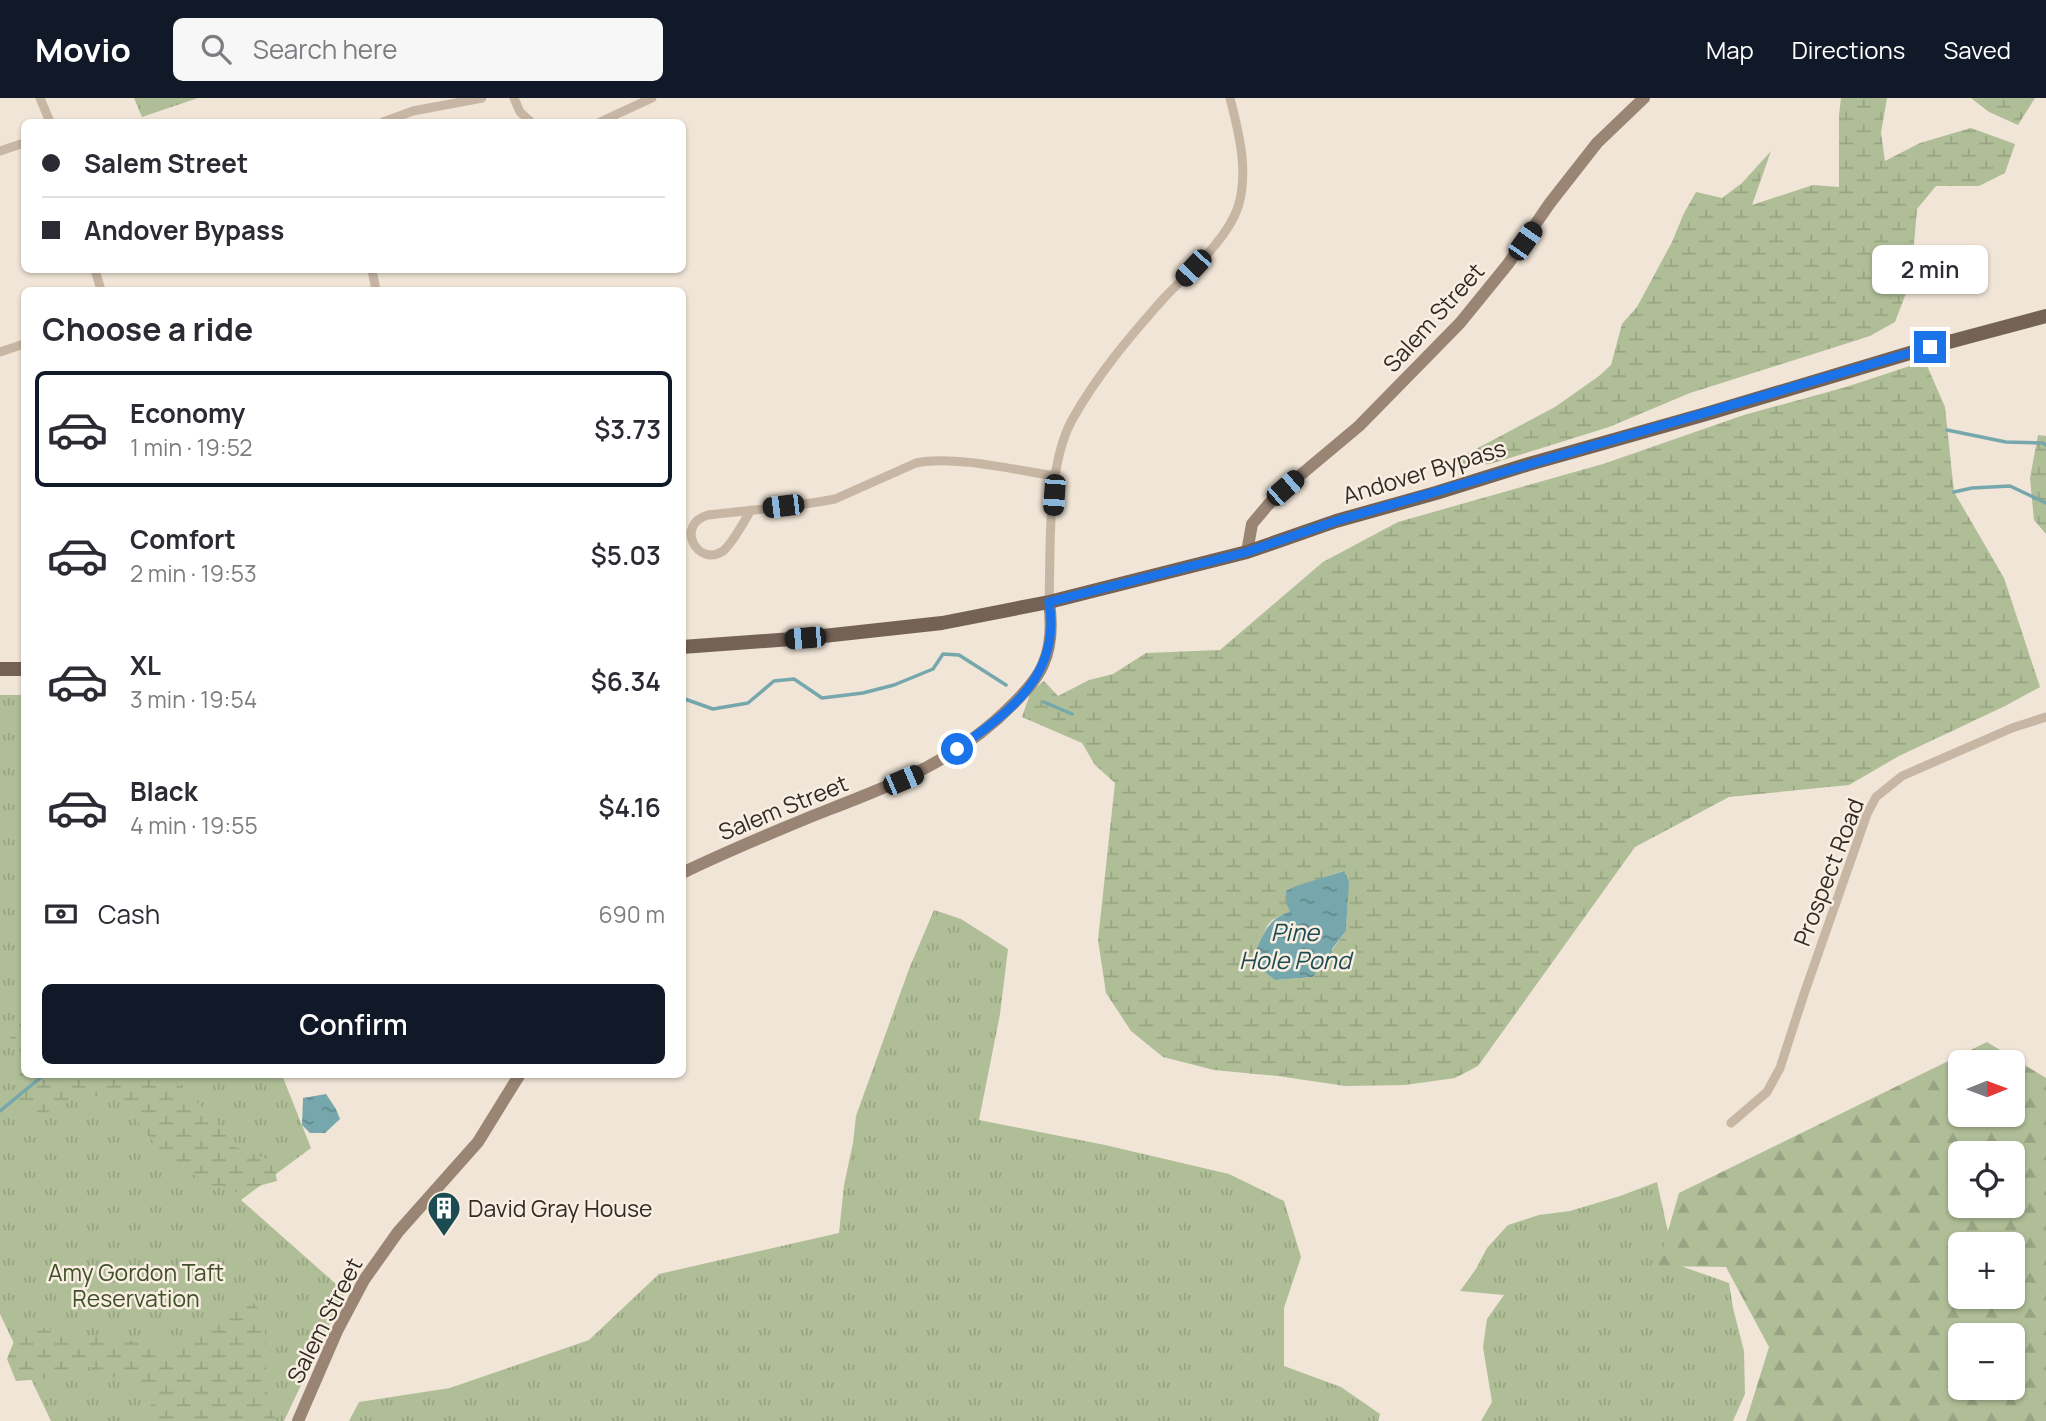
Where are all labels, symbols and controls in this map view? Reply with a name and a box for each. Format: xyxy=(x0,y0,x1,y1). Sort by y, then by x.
search box xyxy=(173,18,663,81)
text: Movio xyxy=(35,27,131,72)
icon: search xyxy=(197,30,235,68)
text: Search here xyxy=(253,31,397,67)
text: Map xyxy=(1706,33,1754,66)
text: Directions xyxy=(1792,33,1905,66)
text: Saved xyxy=(1943,33,2011,66)
text: Salem Street xyxy=(84,145,248,181)
text: Andover Bypass xyxy=(84,212,284,248)
car xyxy=(1505,218,1546,264)
car xyxy=(1171,245,1216,291)
callout: 2 min xyxy=(1872,246,1988,294)
text: 2 min xyxy=(1901,253,1959,285)
street label: Salem Street xyxy=(1375,255,1491,379)
text: Choose a ride xyxy=(42,307,253,351)
route end xyxy=(1914,331,1946,363)
text: Economy xyxy=(130,395,245,431)
icon: car xyxy=(46,398,109,461)
text: $3.73 xyxy=(594,411,661,447)
text: 1 min · 19:52 xyxy=(130,431,252,463)
street label: Andover Bypass xyxy=(1338,431,1510,511)
car xyxy=(1263,466,1308,510)
car xyxy=(1043,473,1066,517)
car xyxy=(761,493,806,519)
text: Comfort xyxy=(130,521,236,557)
icon: car xyxy=(46,524,109,587)
text: $5.03 xyxy=(591,537,661,573)
text: 2 min · 19:53 xyxy=(130,557,257,589)
car xyxy=(784,626,827,650)
text: XL xyxy=(130,647,161,683)
icon: car xyxy=(46,650,109,713)
text: $6.34 xyxy=(591,663,661,699)
text: 3 min · 19:54 xyxy=(130,683,257,715)
route start xyxy=(941,733,973,765)
car xyxy=(880,762,927,798)
street label: Salem Street xyxy=(713,766,853,848)
text: Black xyxy=(130,773,198,809)
icon: car xyxy=(46,776,109,839)
text: $4.16 xyxy=(598,789,661,825)
street label: Prospect Road xyxy=(1785,794,1871,950)
text: 4 min · 19:55 xyxy=(130,809,258,841)
icon: cash xyxy=(42,895,80,933)
text: Cash xyxy=(98,896,160,932)
text: 690 m xyxy=(599,898,665,930)
water label: Pine Hole Pond xyxy=(1239,915,1354,976)
button: Confirm xyxy=(42,984,665,1064)
north arrow xyxy=(1948,1050,2025,1127)
map controls xyxy=(1948,1050,2025,1400)
button: locate xyxy=(1948,1141,2025,1218)
building icon: David Gray House xyxy=(425,1189,463,1238)
place label: David Gray House xyxy=(468,1192,652,1224)
button: + xyxy=(1948,1232,2025,1309)
street label: Salem Street xyxy=(279,1252,369,1388)
park label: Amy Gordon Taft Reservation xyxy=(48,1256,224,1314)
button: − xyxy=(1948,1323,2025,1400)

